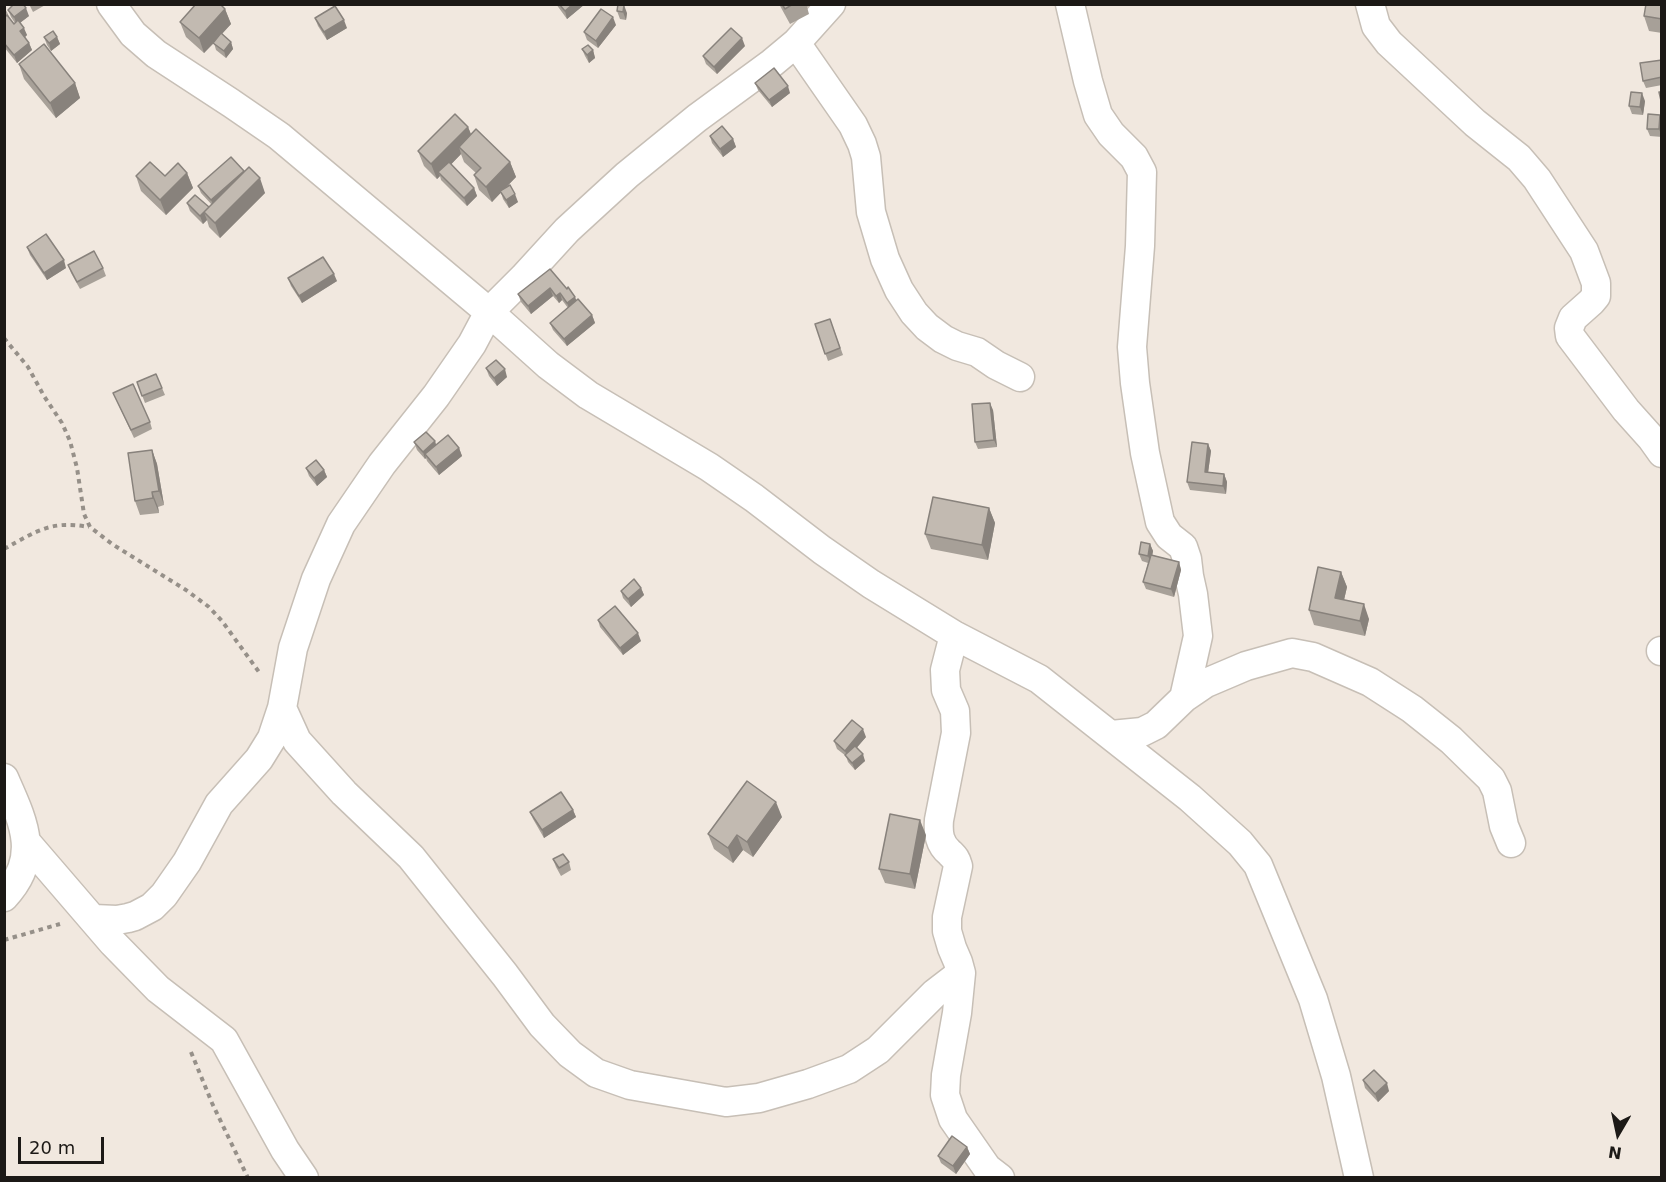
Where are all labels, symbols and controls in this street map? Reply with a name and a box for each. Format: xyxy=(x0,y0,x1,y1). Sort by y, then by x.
north arrow xyxy=(1588,1104,1648,1164)
scale bar xyxy=(21,1125,106,1163)
text: 20 m xyxy=(29,1137,75,1158)
text: N xyxy=(1607,1142,1623,1163)

